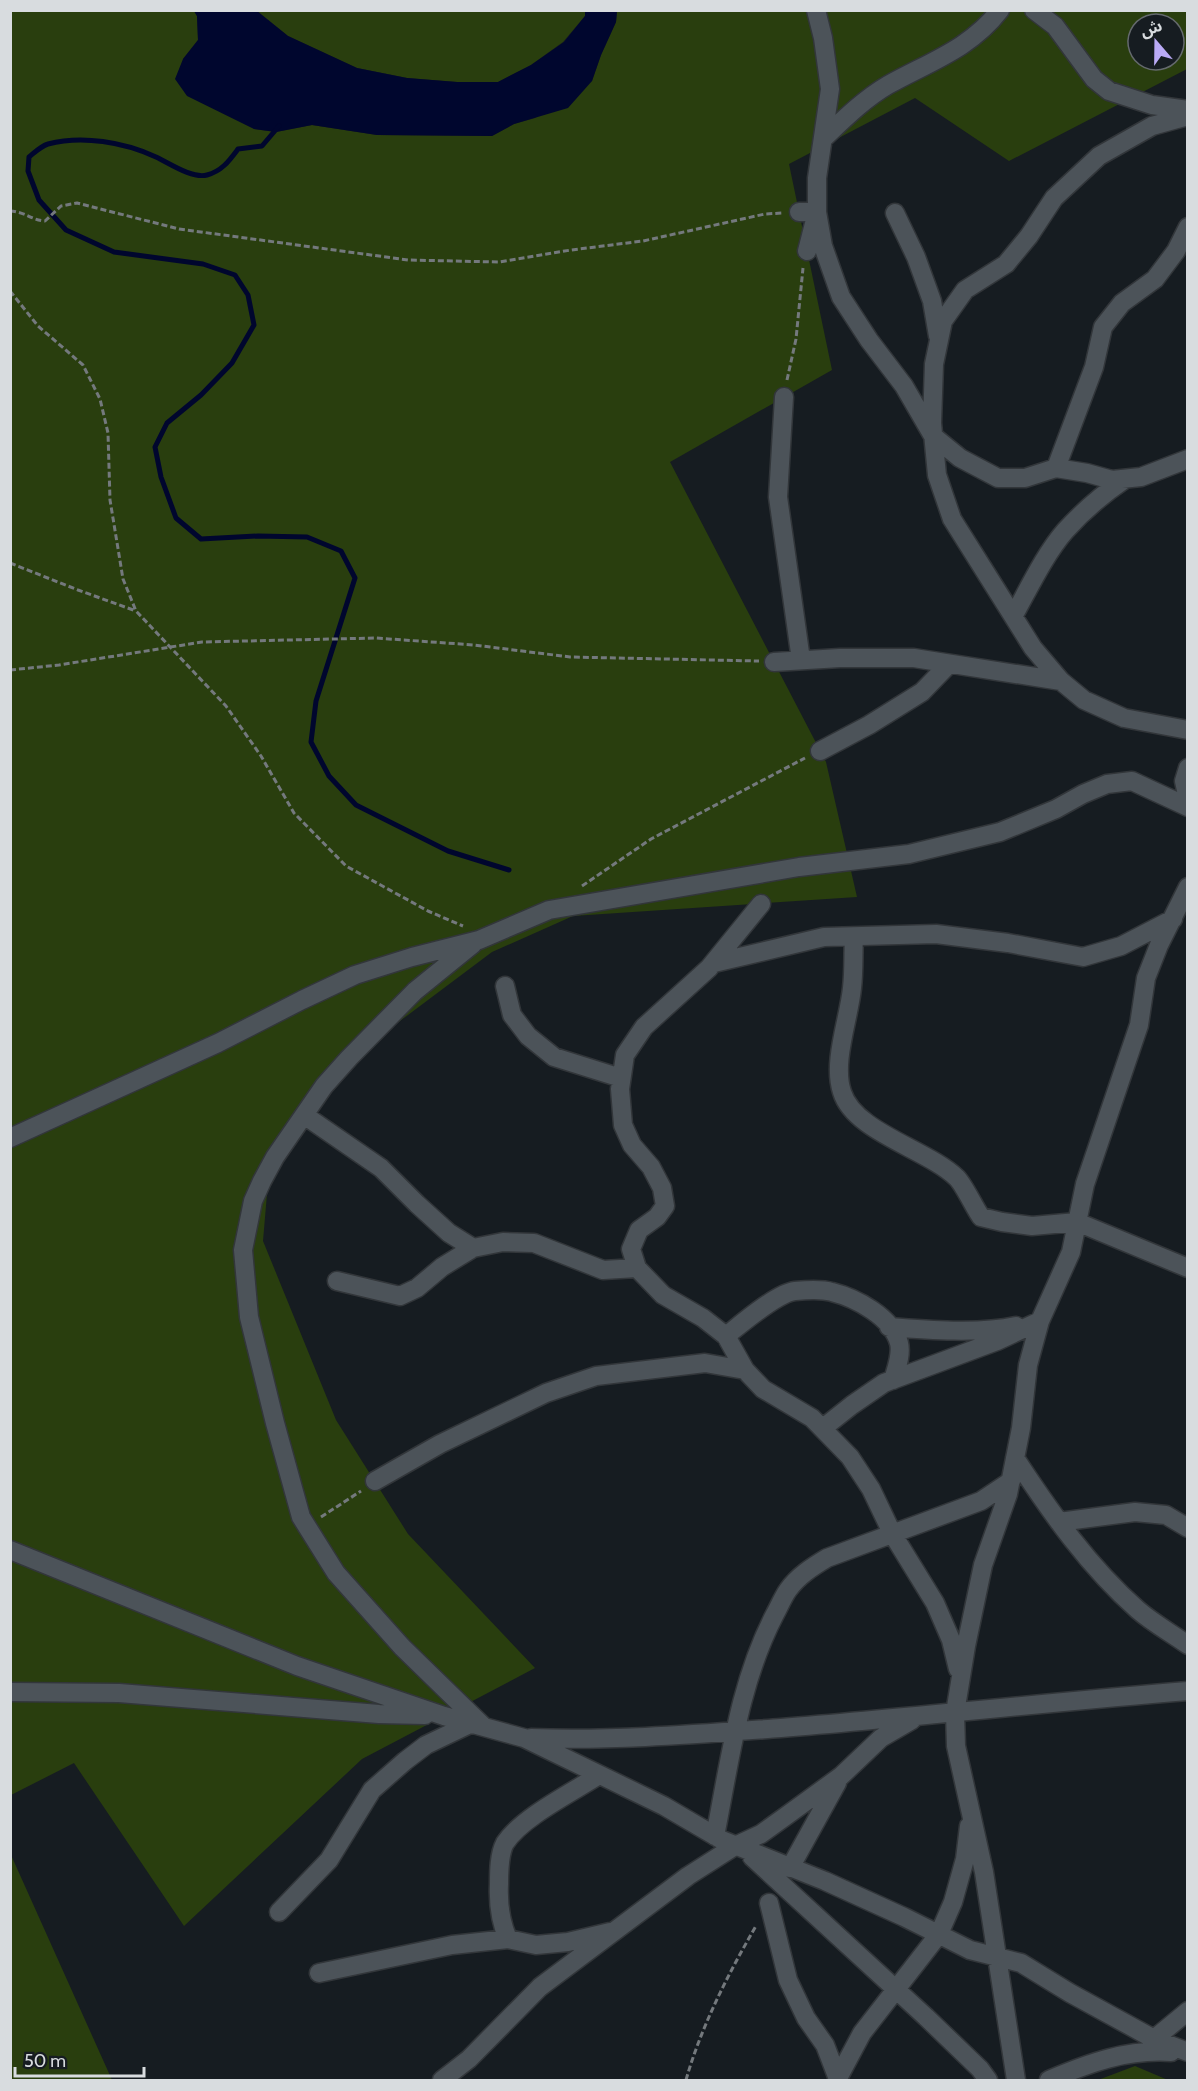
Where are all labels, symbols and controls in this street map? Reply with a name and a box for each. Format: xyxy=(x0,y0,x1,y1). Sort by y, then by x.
north arrow xyxy=(1126,12,1186,72)
text: ش xyxy=(1137,16,1165,41)
scale bar xyxy=(15,2040,144,2078)
text: 50 m xyxy=(24,2050,66,2072)

